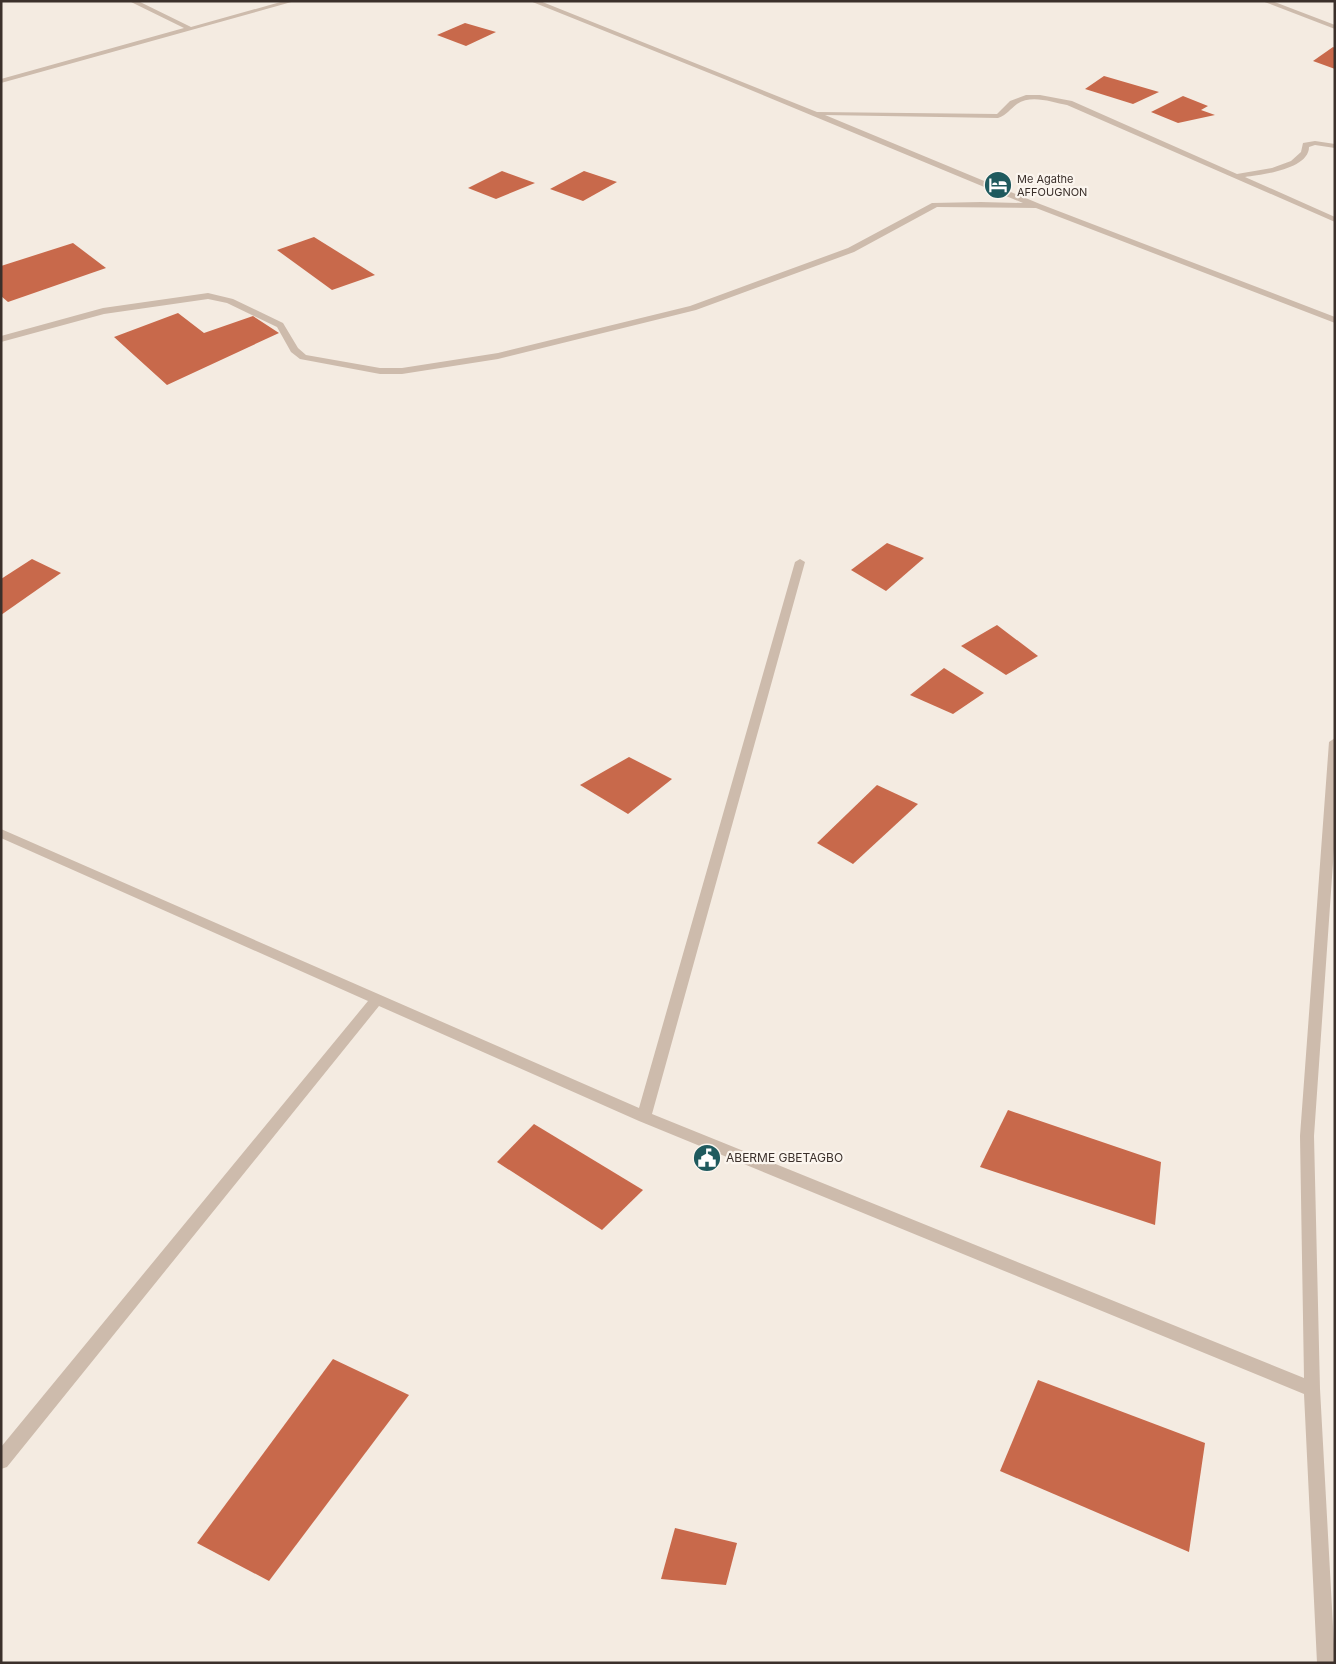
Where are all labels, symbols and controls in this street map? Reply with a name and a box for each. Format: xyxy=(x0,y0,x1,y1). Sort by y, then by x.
hotel icon: Me Agathe AFFOUGNON xyxy=(983,170,1013,200)
place label: Me Agathe AFFOUGNON xyxy=(1017,172,1087,199)
public building icon: ABERME GBETAGBO xyxy=(692,1143,722,1173)
place label: ABERME GBETAGBO xyxy=(726,1150,843,1165)

